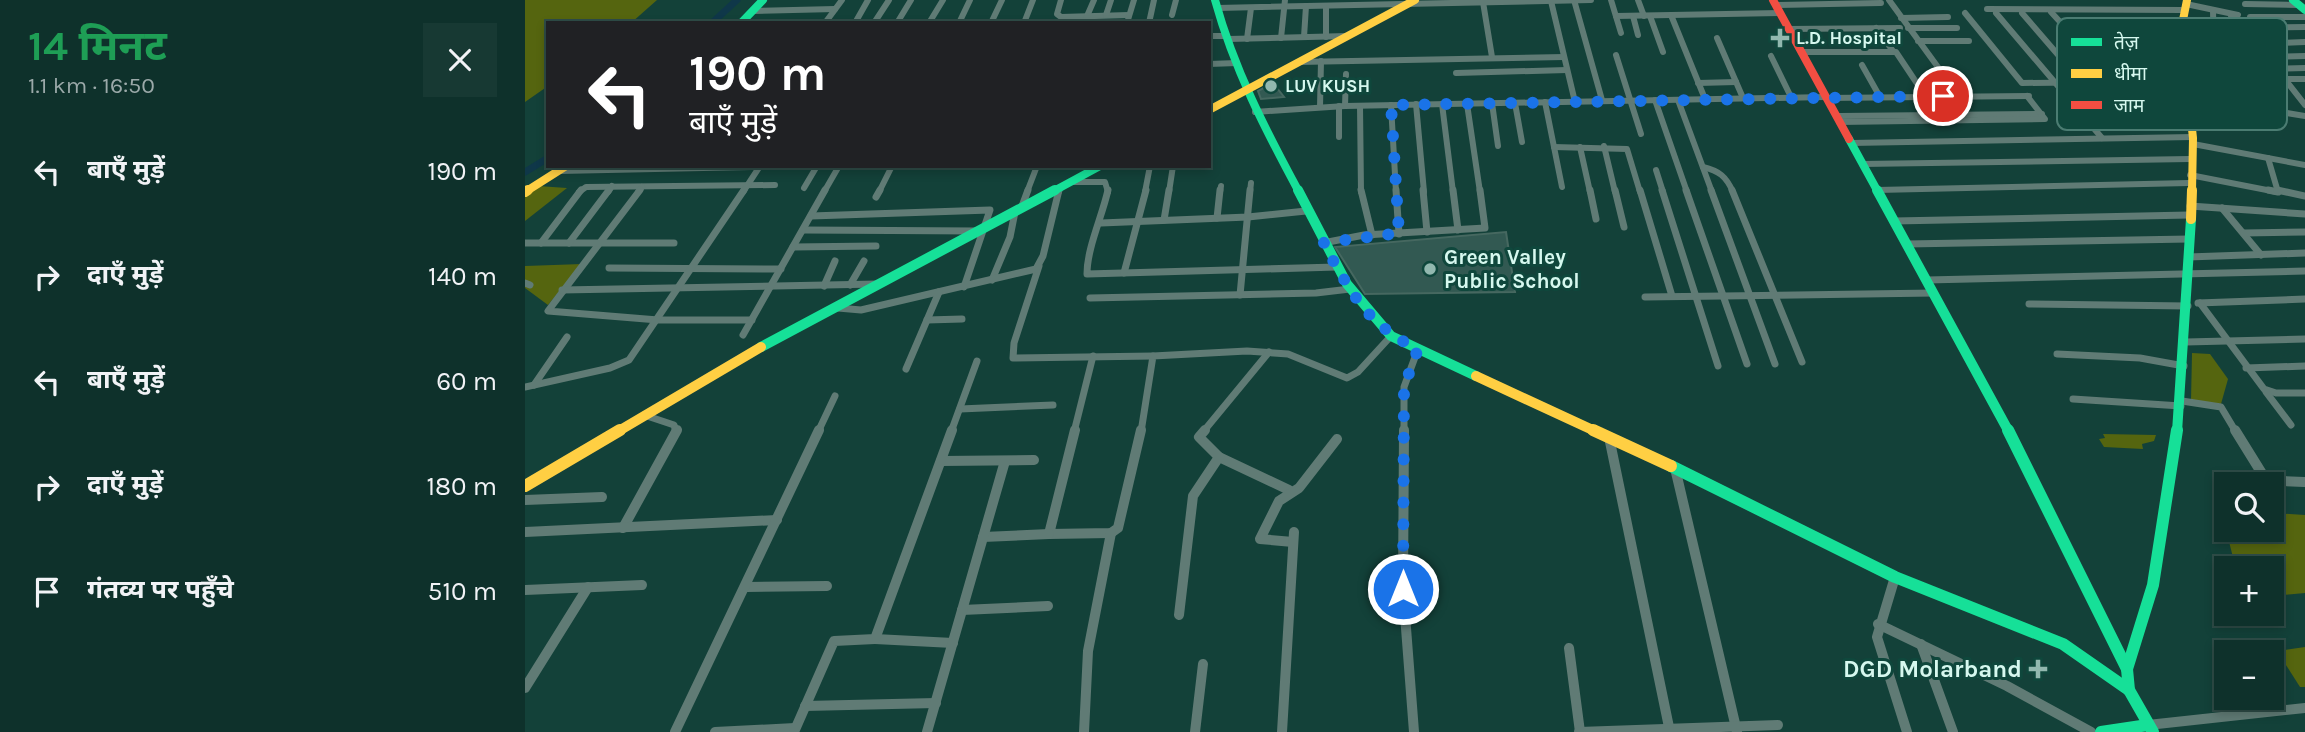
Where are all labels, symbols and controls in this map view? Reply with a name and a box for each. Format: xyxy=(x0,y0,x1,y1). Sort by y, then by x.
legend xyxy=(2057,18,2287,130)
text: 14 मिनट xyxy=(28,21,167,71)
button: close xyxy=(423,23,497,97)
place label: L.D. Hospital xyxy=(1796,27,1902,49)
marker: L.D. Hospital xyxy=(1770,28,1790,48)
text: तेज़ xyxy=(2114,31,2140,54)
text: 190 m xyxy=(689,45,826,102)
icon: left xyxy=(574,49,665,140)
text: धीमा xyxy=(2114,63,2148,85)
pin xyxy=(1913,66,1973,126)
text: 1.1 km · 16:50 xyxy=(28,72,155,99)
place label: LUV KUSH xyxy=(1285,75,1370,97)
icon: arrive xyxy=(1924,77,1962,115)
marker: LUV KUSH xyxy=(1263,78,1279,94)
text: जाम xyxy=(2114,95,2145,117)
text: बाएँ मुड़ें xyxy=(689,104,777,141)
icon: left xyxy=(28,153,66,191)
text: बाएँ मुड़ें xyxy=(87,154,165,185)
text: 190 m xyxy=(427,156,497,187)
place label: Green Valley Public School xyxy=(1444,245,1580,293)
icon: right xyxy=(28,258,66,296)
text: दाएँ मुड़ें xyxy=(87,259,163,290)
text: 140 m xyxy=(428,261,497,292)
marker: Green Valley Public School xyxy=(1422,261,1438,277)
icon: left xyxy=(28,363,66,401)
text: बाएँ मुड़ें xyxy=(87,364,165,395)
text: 60 m xyxy=(436,366,497,397)
icon: right xyxy=(28,468,66,506)
text: दाएँ मुड़ें xyxy=(87,469,163,500)
text: 180 m xyxy=(427,471,497,502)
map controls xyxy=(2214,472,2284,710)
button: search xyxy=(2214,472,2284,542)
position arrow xyxy=(1366,552,1440,626)
button: + xyxy=(2214,556,2284,626)
icon: arrive xyxy=(28,573,66,611)
text: गंतव्य पर पहुँचे xyxy=(87,574,234,605)
text: 510 m xyxy=(428,576,497,607)
button: − xyxy=(2214,640,2284,710)
place label: DGD Molarband xyxy=(1843,655,2022,683)
marker: DGD Molarband xyxy=(2028,659,2048,679)

